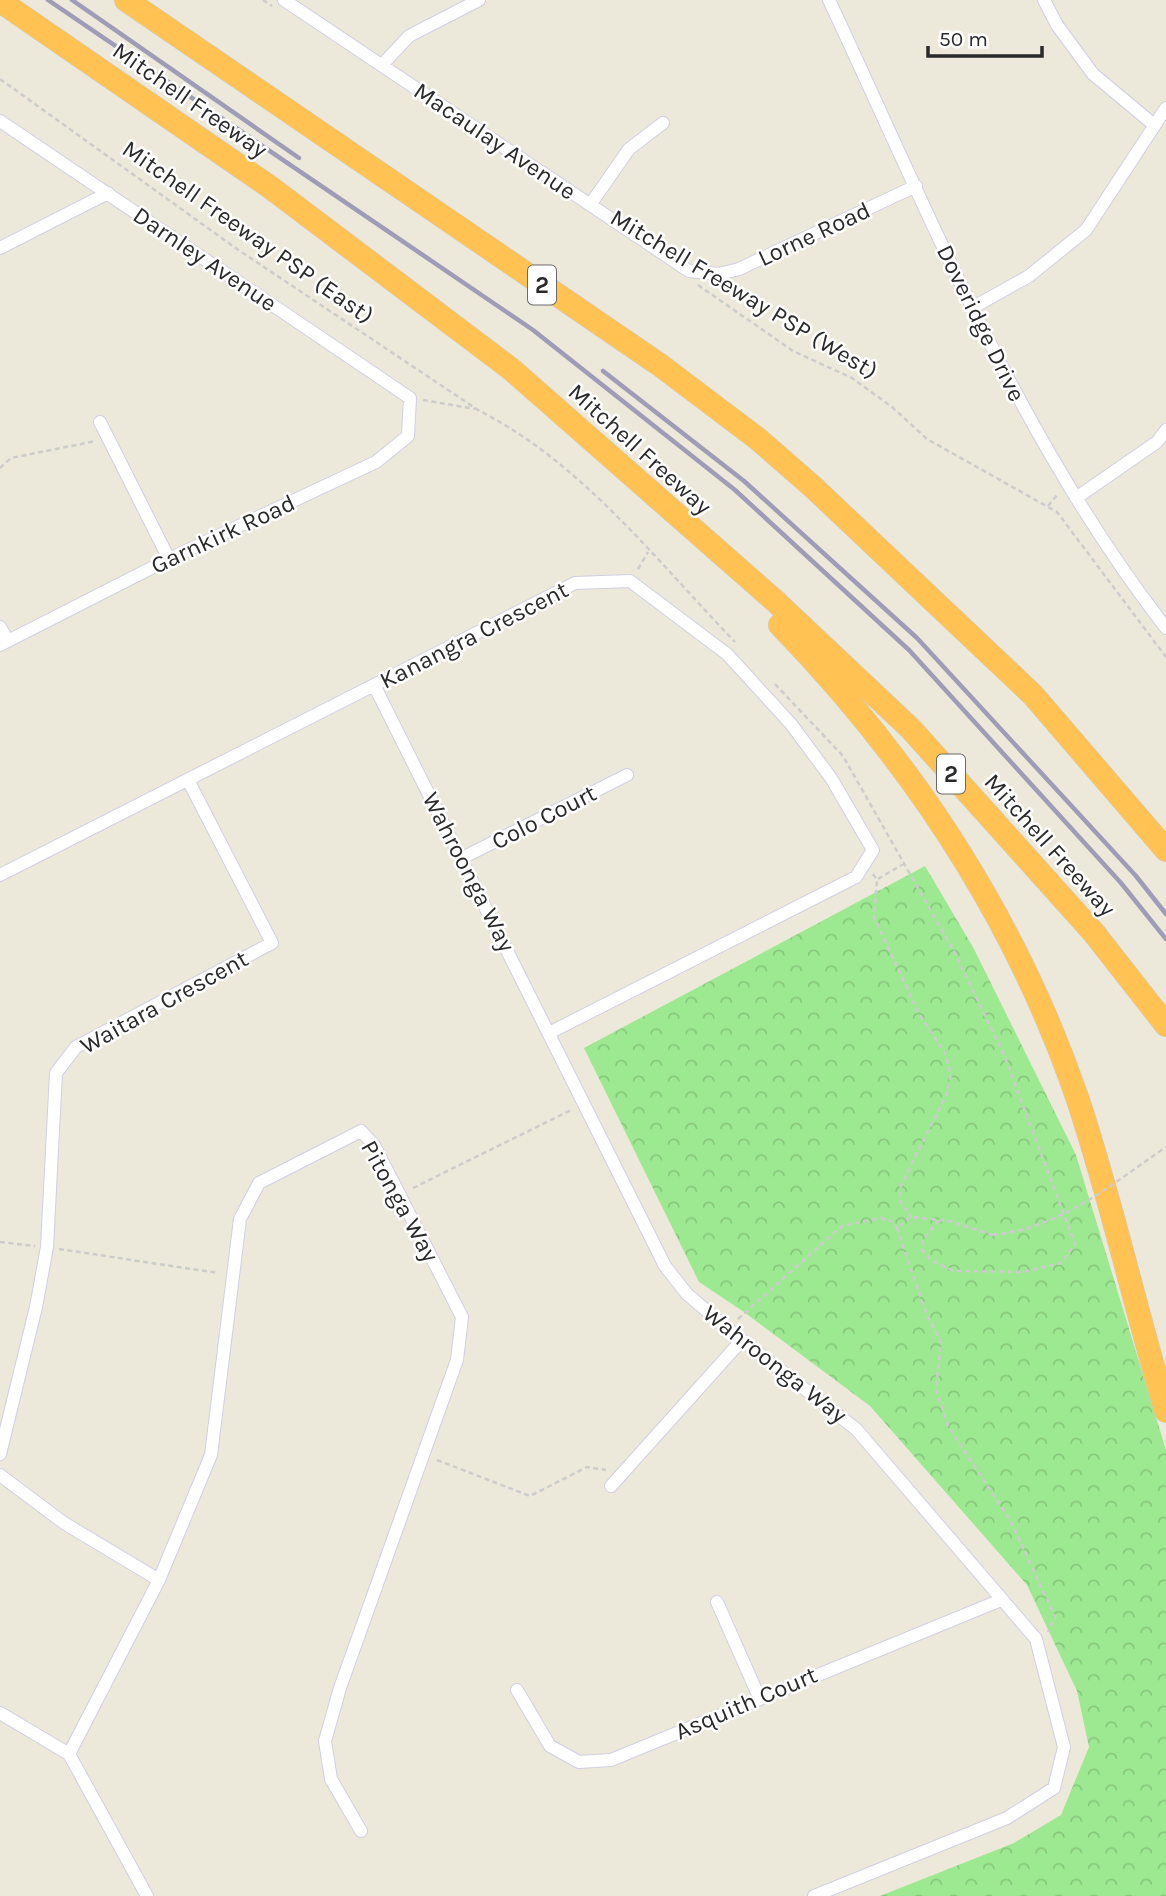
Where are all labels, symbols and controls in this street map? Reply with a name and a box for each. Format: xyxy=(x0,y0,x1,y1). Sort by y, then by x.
scale bar xyxy=(928,14,1042,58)
text: 50 m xyxy=(939,27,988,51)
street label: Mitchell Freeway xyxy=(107,36,273,164)
street label: Macaulay Avenue xyxy=(409,76,581,206)
street label: Mitchell Freeway PSP (East) xyxy=(117,134,379,330)
street label: Lorne Road xyxy=(753,196,875,272)
street label: Darnley Avenue xyxy=(128,201,282,317)
street label: Mitchell Freeway PSP (West) xyxy=(605,203,883,385)
street label: Doveridge Drive xyxy=(931,240,1031,406)
road number: 2 xyxy=(528,266,556,304)
street label: Mitchell Freeway xyxy=(563,378,717,520)
street label: Garnkirk Road xyxy=(147,488,299,580)
street label: Kanangra Crescent xyxy=(375,575,573,695)
road number: 2 xyxy=(937,754,965,794)
street label: Mitchell Freeway xyxy=(979,768,1121,922)
street label: Colo Court xyxy=(487,779,601,855)
street label: Wahroonga Way xyxy=(417,788,521,956)
street label: Waitara Crescent xyxy=(75,944,253,1060)
street label: Pitonga Way xyxy=(355,1135,445,1267)
street label: Wahroonga Way xyxy=(697,1299,853,1429)
street label: Asquith Court xyxy=(671,1661,821,1745)

